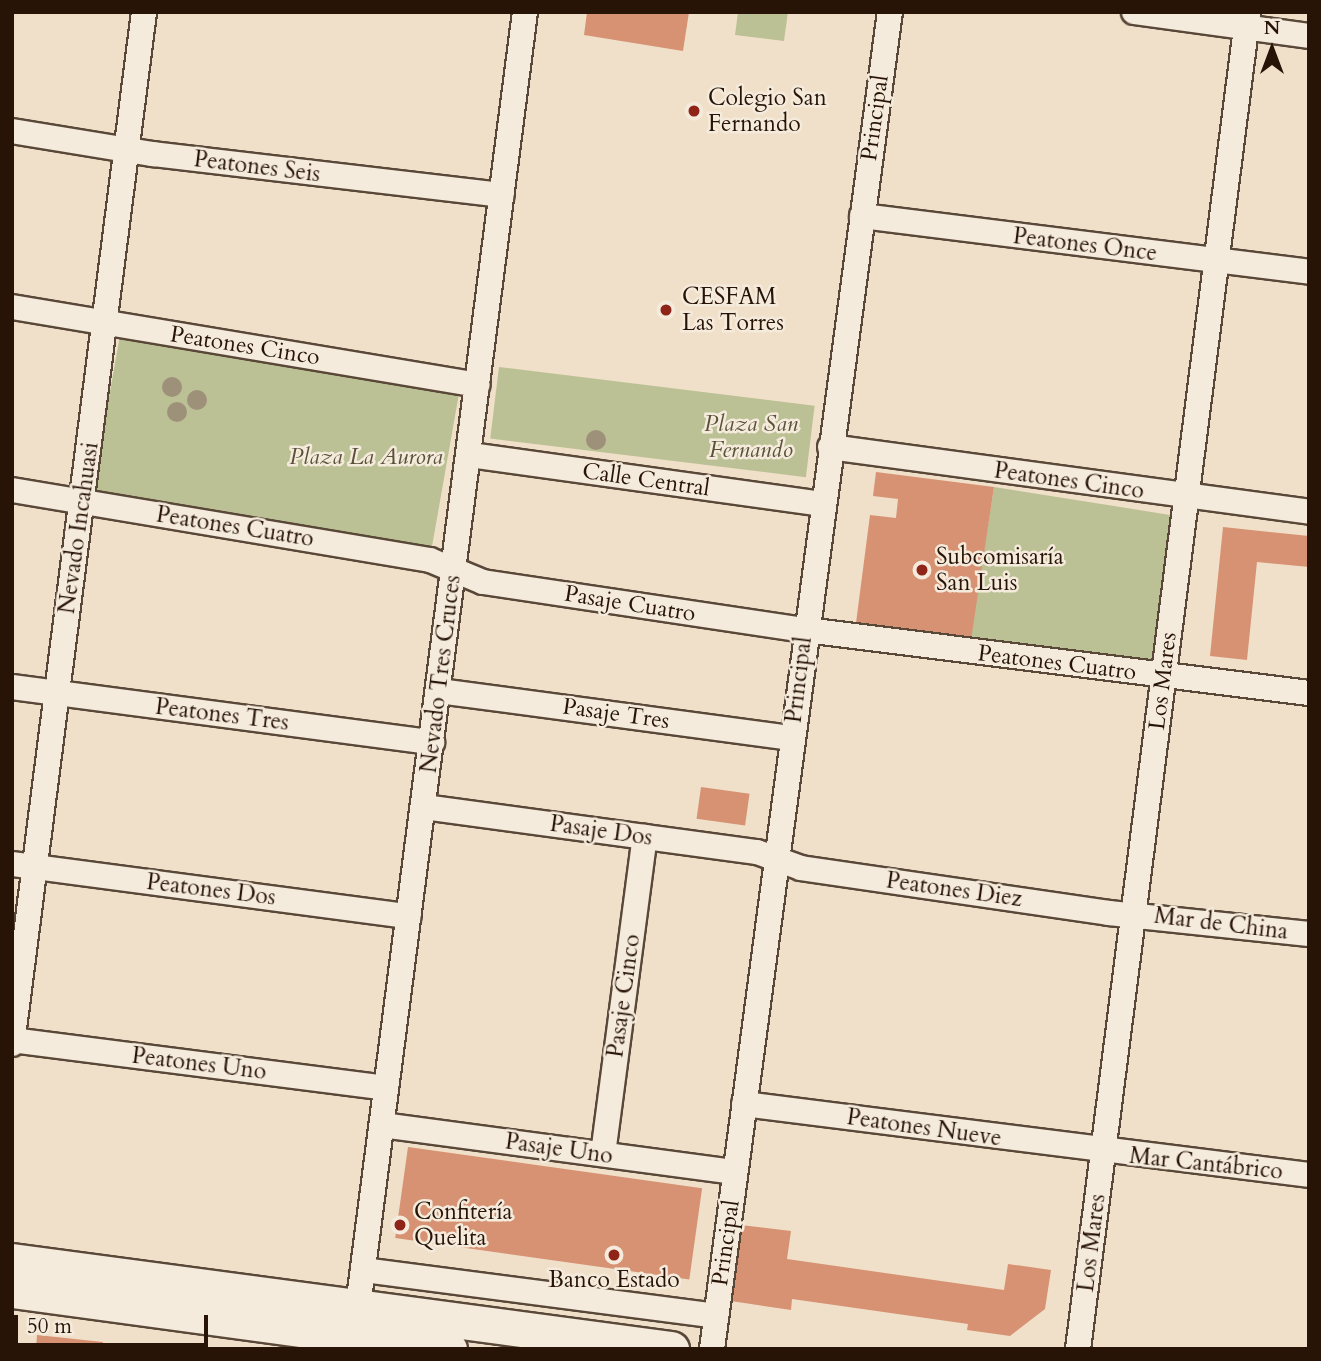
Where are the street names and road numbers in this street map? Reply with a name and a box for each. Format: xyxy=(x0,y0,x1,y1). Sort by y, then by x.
street label: Principal xyxy=(855,73,895,163)
street label: Peatones Seis xyxy=(192,146,322,188)
street label: Peatones Once xyxy=(1011,222,1159,268)
street label: Peatones Cinco xyxy=(168,321,322,371)
street label: Nevado Incahuasi xyxy=(53,440,105,616)
street label: Calle Central xyxy=(581,457,711,503)
street label: Peatones Cinco xyxy=(992,457,1146,505)
street label: Peatones Cuatro xyxy=(154,501,316,553)
street label: Nevado Tres Cruces xyxy=(415,573,467,775)
street label: Pasaje Cuatro xyxy=(562,580,698,628)
street label: Los Mares xyxy=(1143,631,1183,731)
street label: Principal xyxy=(780,635,818,725)
street label: Peatones Cuatro xyxy=(976,640,1138,686)
street label: Peatones Tres xyxy=(154,693,290,737)
street label: Pasaje Tres xyxy=(561,693,671,735)
street label: Pasaje Dos xyxy=(548,810,654,852)
street label: Peatones Diez xyxy=(884,867,1024,913)
street label: Peatones Dos xyxy=(145,868,277,912)
street label: Mar de China xyxy=(1152,902,1290,946)
street label: Pasaje Cinco xyxy=(602,933,646,1059)
street label: Peatones Uno xyxy=(130,1042,268,1086)
street label: Peatones Nueve xyxy=(845,1103,1003,1153)
street label: Pasaje Uno xyxy=(503,1128,615,1170)
street label: Mar Cantábrico xyxy=(1128,1142,1284,1186)
street label: Los Mares xyxy=(1072,1193,1112,1293)
street label: Principal xyxy=(706,1198,746,1288)

